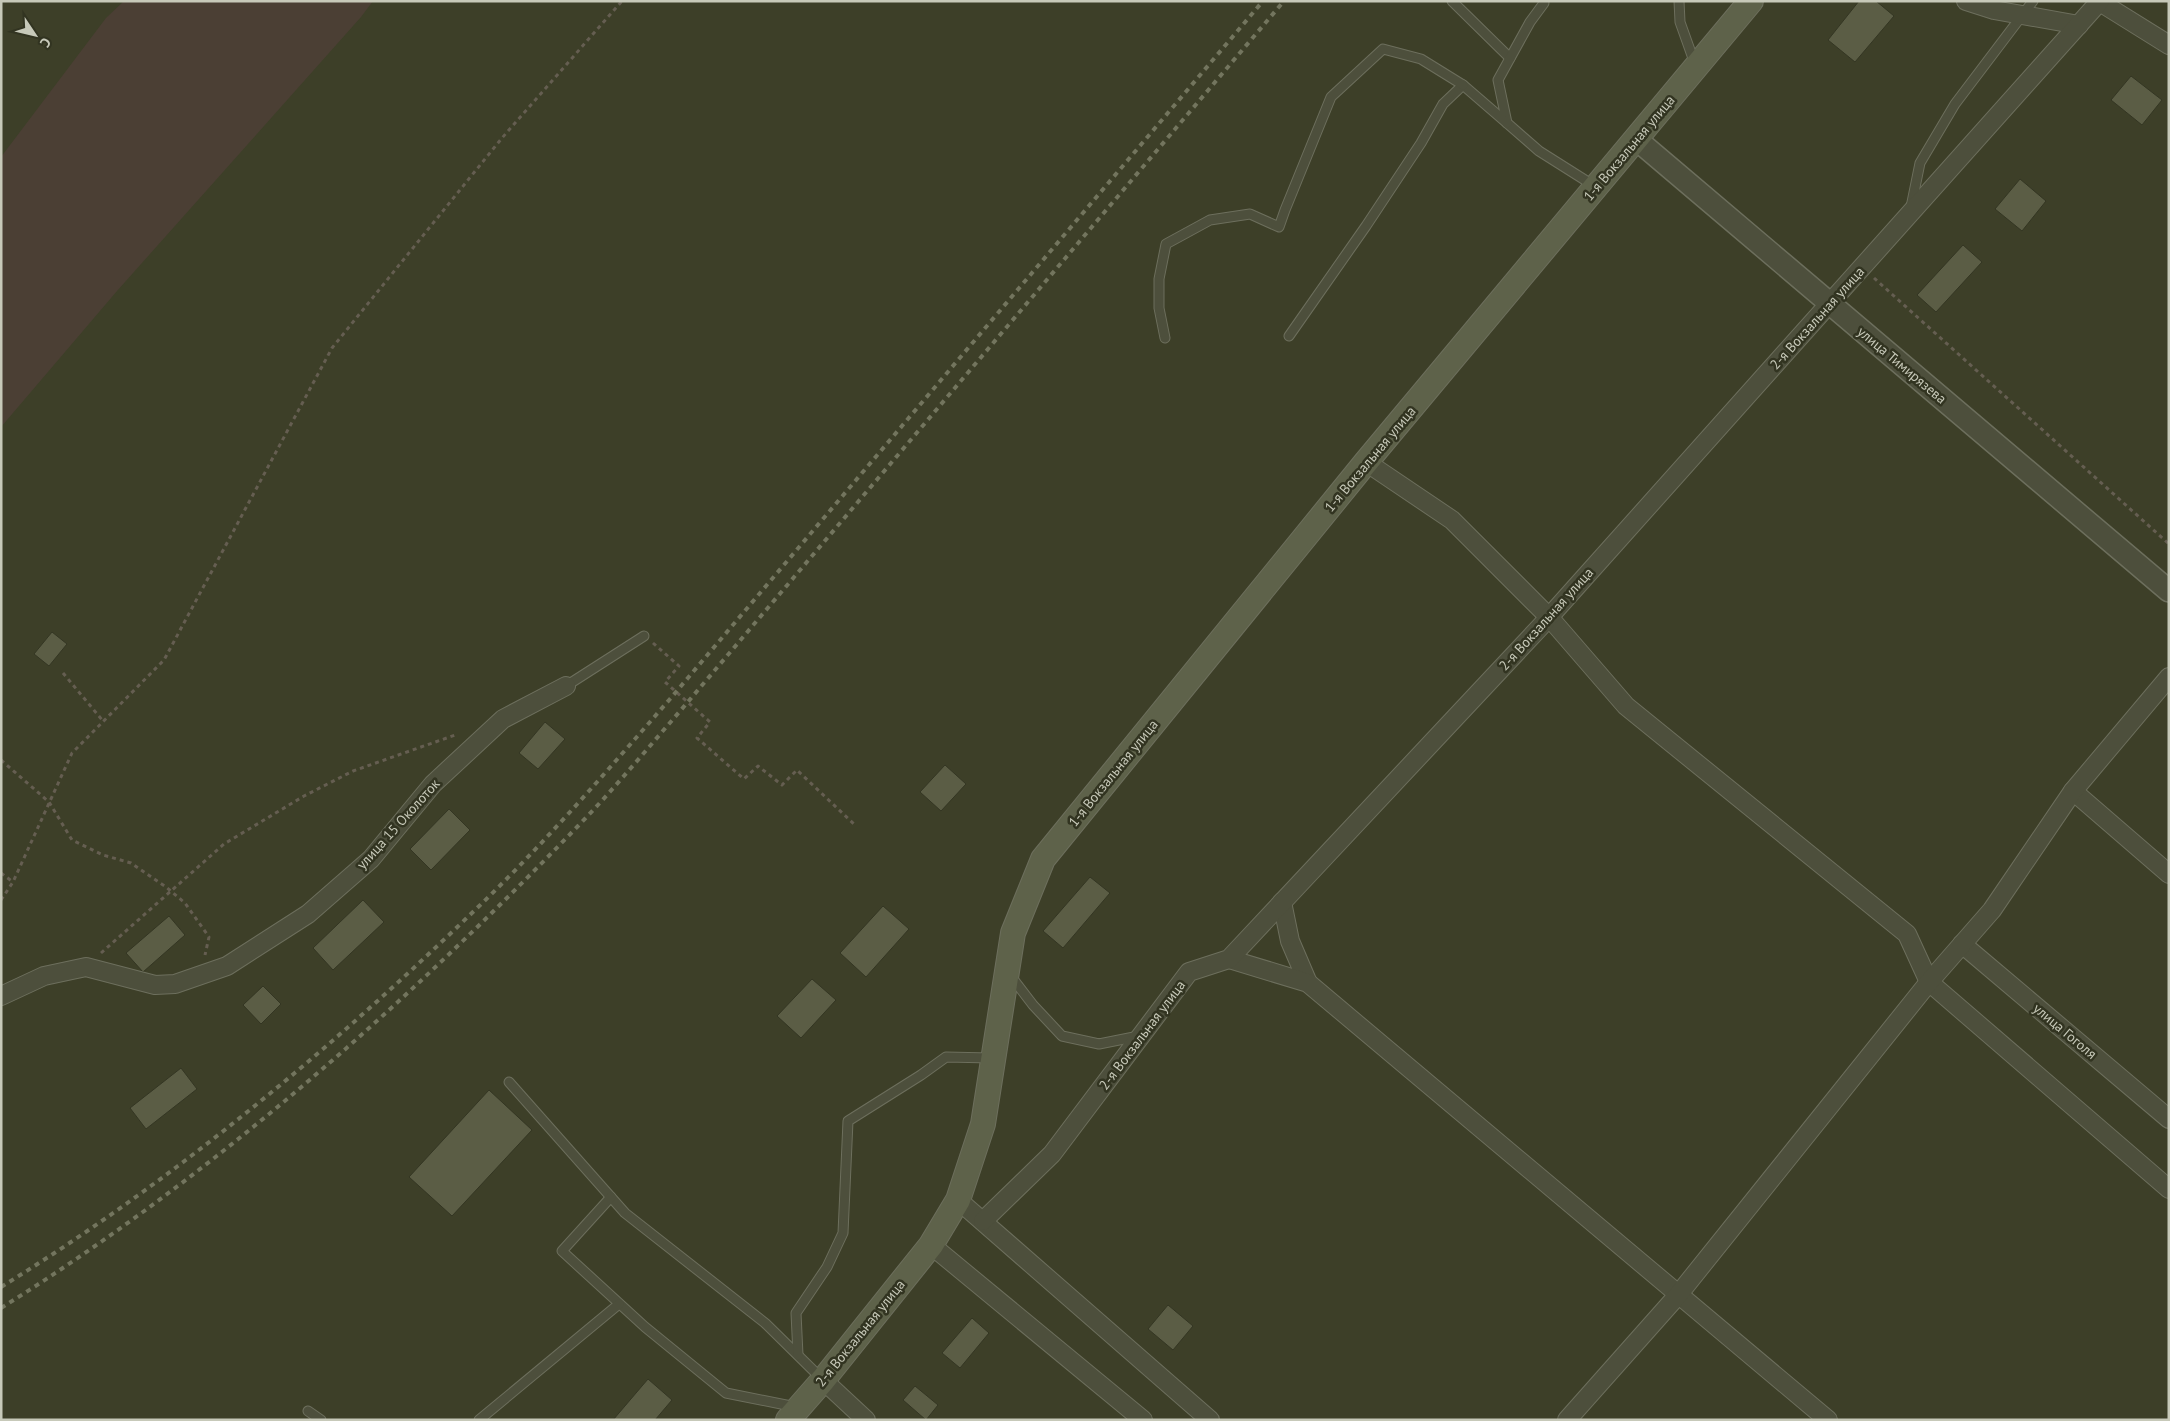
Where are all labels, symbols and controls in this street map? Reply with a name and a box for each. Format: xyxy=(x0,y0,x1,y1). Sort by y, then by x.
north arrow xyxy=(10,10,60,60)
text: С xyxy=(36,34,55,51)
street label: 1-я Вокзальная улица xyxy=(1579,91,1679,205)
street label: 2-я Вокзальная улица xyxy=(1766,263,1868,373)
street label: улица Тимирязева xyxy=(1854,322,1950,408)
street label: 1-я Вокзальная улица xyxy=(1320,402,1420,516)
street label: 2-я Вокзальная улица xyxy=(1495,564,1597,674)
street label: 1-я Вокзальная улица xyxy=(1064,716,1162,830)
street label: улица 15 Околоток xyxy=(353,775,444,873)
street label: 2-я Вокзальная улица xyxy=(1095,977,1189,1093)
street label: улица Гоголя xyxy=(2030,999,2100,1063)
street label: 2-я Вокзальная улица xyxy=(811,1276,909,1390)

